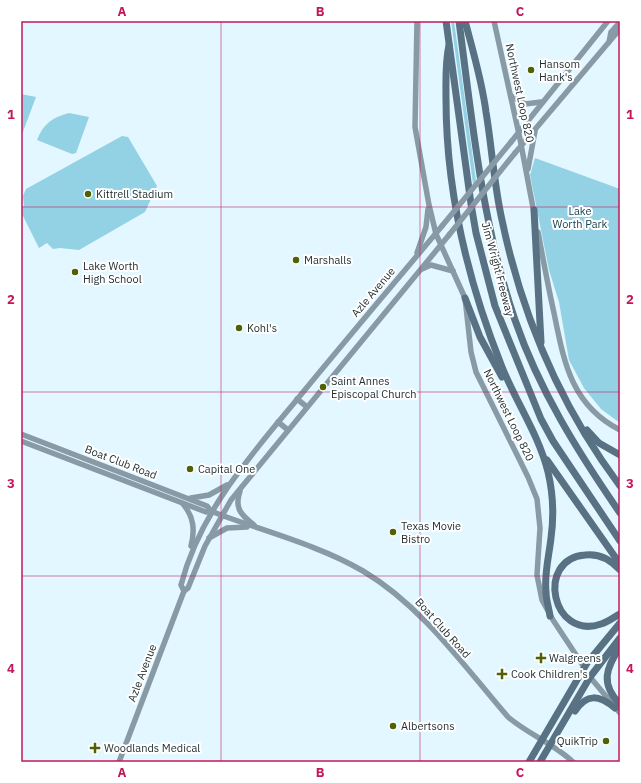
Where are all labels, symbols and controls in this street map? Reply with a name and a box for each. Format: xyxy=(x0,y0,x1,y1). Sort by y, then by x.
text: A xyxy=(118,3,127,20)
text: B xyxy=(316,3,325,20)
text: C xyxy=(516,3,525,20)
street label: Northwest Loop 820 xyxy=(503,42,537,144)
place label: Hansom Hank's xyxy=(539,57,580,84)
marker: Hansom Hank's xyxy=(526,65,536,75)
text: 1 xyxy=(7,106,15,123)
text: 1 xyxy=(626,106,634,123)
place label: Kittrell Stadium xyxy=(96,187,173,201)
marker: Kittrell Stadium xyxy=(83,189,93,199)
park label: Lake Worth Park xyxy=(553,204,608,231)
street label: Jim Wright Freeway xyxy=(479,220,517,318)
place label: Marshalls xyxy=(304,253,352,267)
marker: Marshalls xyxy=(291,255,301,265)
place label: Lake Worth High School xyxy=(83,259,142,286)
street label: Azle Avenue xyxy=(348,264,398,320)
marker: Lake Worth High School xyxy=(70,267,80,277)
text: 2 xyxy=(7,291,15,308)
text: 2 xyxy=(626,291,634,308)
place label: Kohl's xyxy=(247,321,277,335)
marker: Kohl's xyxy=(234,323,244,333)
street label: Northwest Loop 820 xyxy=(481,367,537,463)
place label: Saint Annes Episcopal Church xyxy=(331,374,416,401)
marker: Saint Annes Episcopal Church xyxy=(318,382,328,392)
street label: Boat Club Road xyxy=(83,442,159,482)
place label: Capital One xyxy=(198,462,255,476)
marker: Capital One xyxy=(185,464,195,474)
text: 3 xyxy=(7,475,15,492)
text: 3 xyxy=(626,475,634,492)
place label: Texas Movie Bistro xyxy=(401,519,461,546)
marker: Texas Movie Bistro xyxy=(388,527,398,537)
street label: Boat Club Road xyxy=(412,595,474,661)
street label: Azle Avenue xyxy=(125,642,159,704)
place label: Walgreens xyxy=(549,651,601,665)
marker: Walgreens xyxy=(536,653,546,663)
text: 4 xyxy=(7,660,15,677)
text: 4 xyxy=(626,660,634,677)
place label: Cook Children's xyxy=(511,667,588,681)
marker: Cook Children's xyxy=(496,668,508,680)
place label: Albertsons xyxy=(401,719,455,733)
marker: Albertsons xyxy=(388,721,398,731)
place label: QuikTrip xyxy=(557,734,598,748)
marker: QuikTrip xyxy=(601,736,611,746)
place label: Woodlands Medical xyxy=(104,741,200,755)
marker: Woodlands Medical xyxy=(89,742,101,754)
text: A xyxy=(118,764,127,781)
text: B xyxy=(316,764,325,781)
text: C xyxy=(516,764,525,781)

